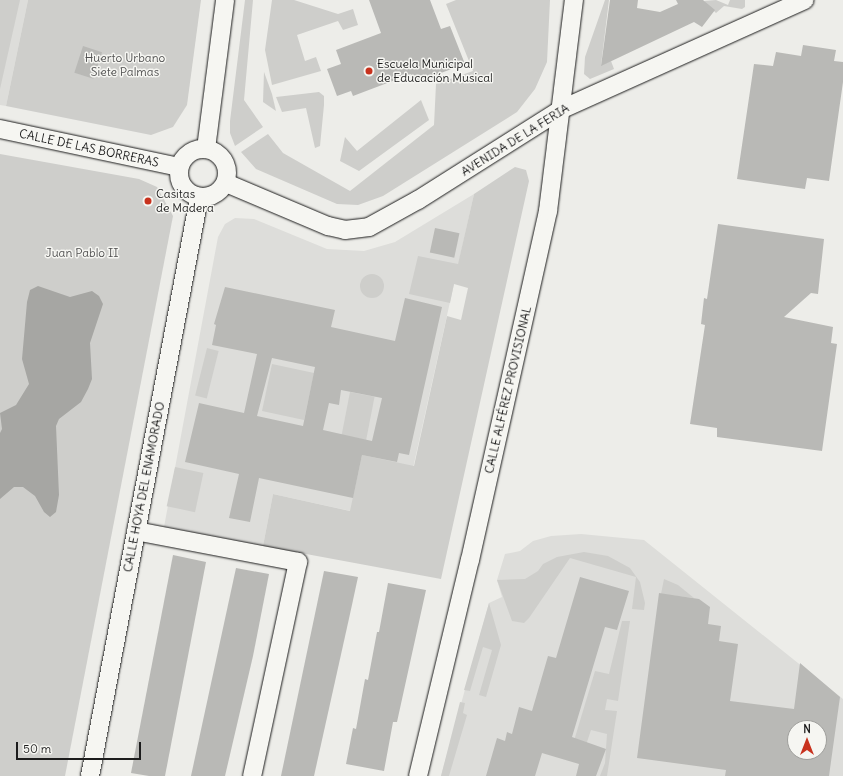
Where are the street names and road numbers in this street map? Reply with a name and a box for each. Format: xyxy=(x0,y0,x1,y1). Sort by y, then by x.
street label: AVENIDA DE LA FERIA xyxy=(458,101,572,179)
street label: CALLE DE LAS BORRERAS xyxy=(18,126,160,170)
street label: CALLE ALFÉREZ PROVISIONAL xyxy=(482,305,534,475)
street label: CALLE HOYA DEL ENAMORADO xyxy=(120,401,168,573)

